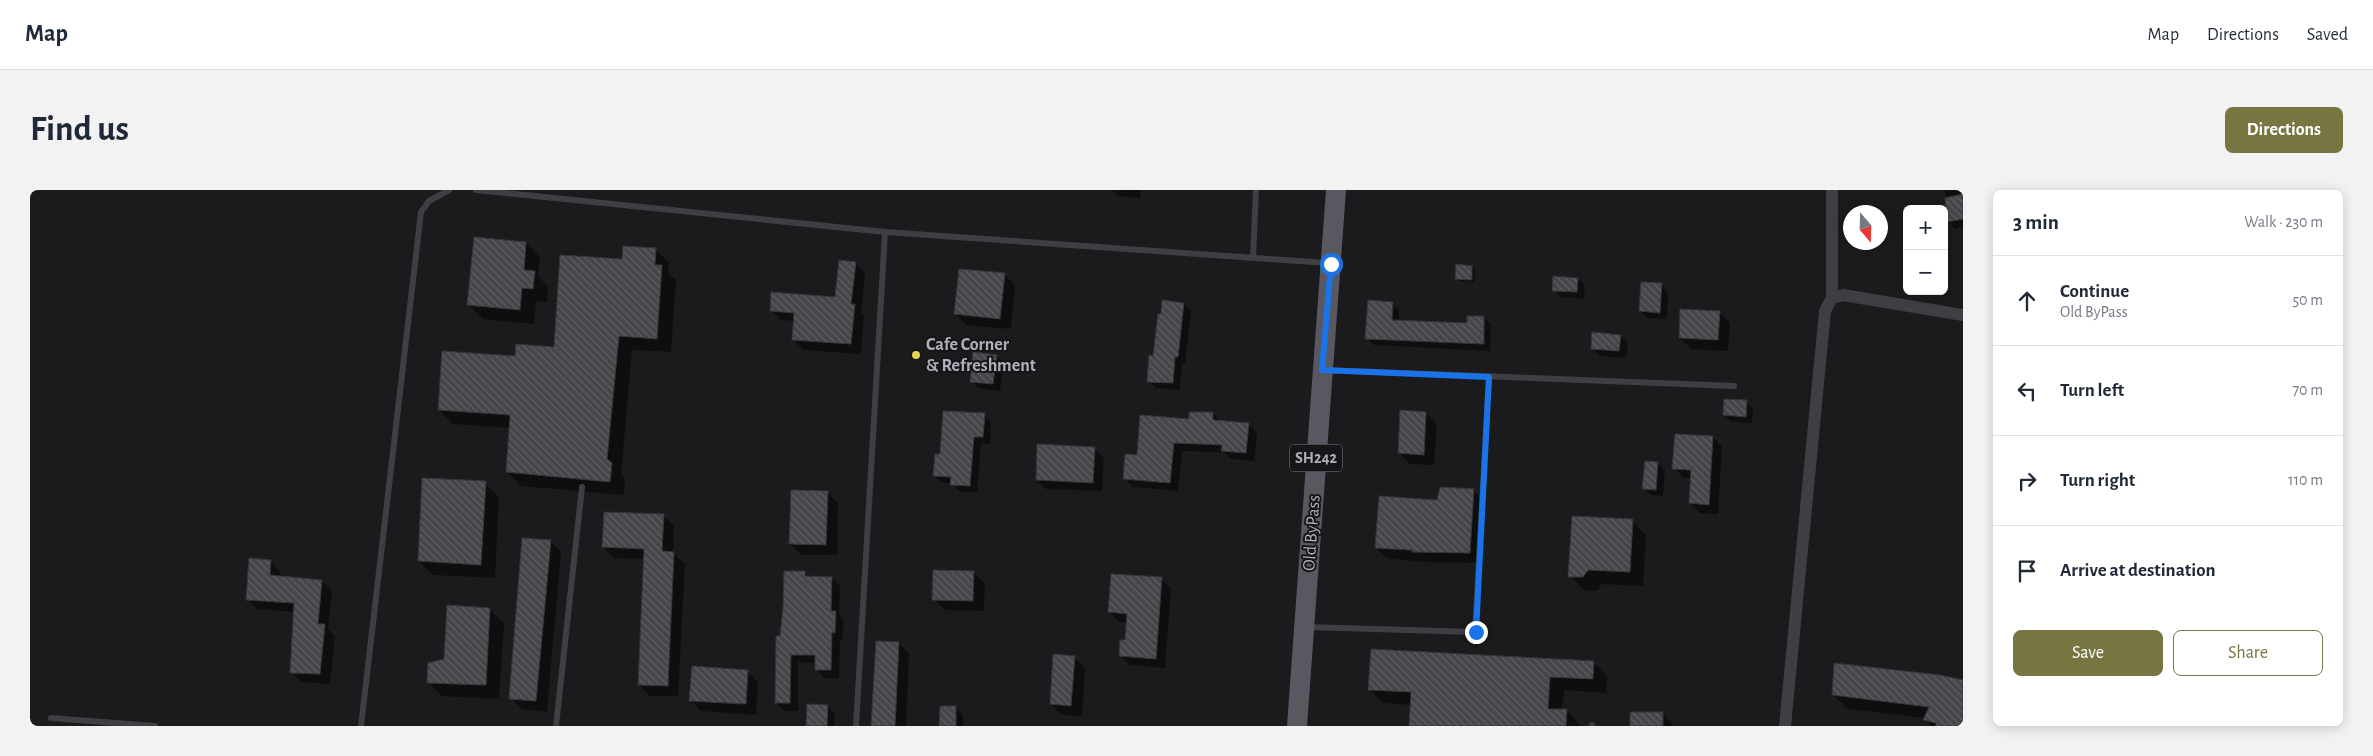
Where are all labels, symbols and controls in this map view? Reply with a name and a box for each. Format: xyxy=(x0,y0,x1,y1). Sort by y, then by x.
text: Map xyxy=(25,22,68,46)
text: Map xyxy=(2148,26,2179,44)
text: Directions xyxy=(2207,26,2279,44)
text: Saved xyxy=(2307,26,2348,44)
button: Directions xyxy=(2225,107,2343,153)
text: Find us xyxy=(30,112,129,147)
north arrow xyxy=(1843,205,1888,250)
map controls xyxy=(1903,205,1948,295)
button: + xyxy=(1903,205,1948,250)
text: 3 min xyxy=(2013,212,2059,233)
text: Walk · 230 m xyxy=(2244,214,2323,230)
button: − xyxy=(1903,250,1948,295)
route start xyxy=(1320,253,1343,276)
text: Continue xyxy=(2060,282,2129,301)
icon: ahead xyxy=(2013,287,2041,315)
text: 50 m xyxy=(2292,292,2323,308)
text: Old ByPass xyxy=(2060,304,2128,320)
place label: Cafe Corner & Refreshment xyxy=(926,336,1036,375)
marker: Cafe Corner & Refreshment xyxy=(910,349,922,361)
icon: left xyxy=(2013,377,2041,405)
text: Turn left xyxy=(2060,381,2124,400)
text: 70 m xyxy=(2292,382,2323,398)
road number: SH242 xyxy=(1290,444,1342,472)
icon: right xyxy=(2013,467,2041,495)
text: Turn right xyxy=(2060,471,2135,490)
text: 110 m xyxy=(2288,472,2323,488)
street label: Old ByPass xyxy=(1300,494,1324,572)
icon: arrive xyxy=(2013,557,2041,585)
text: Arrive at destination xyxy=(2060,561,2216,580)
route end xyxy=(1465,621,1488,644)
button: Save xyxy=(2013,630,2163,676)
button: Share xyxy=(2173,630,2323,676)

